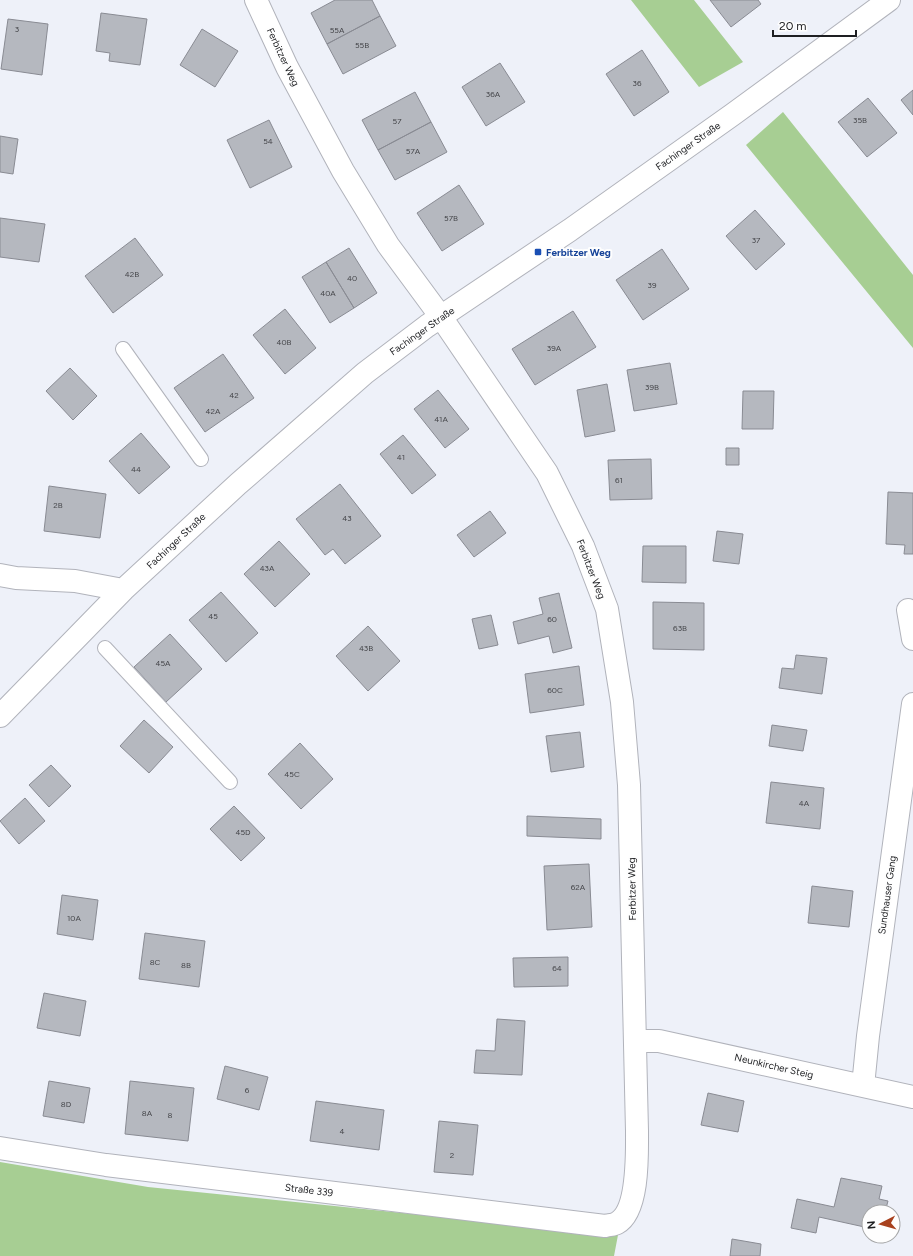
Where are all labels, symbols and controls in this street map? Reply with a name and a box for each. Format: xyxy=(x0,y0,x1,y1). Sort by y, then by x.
scale bar xyxy=(773,12,856,38)
text: 20 m xyxy=(779,19,807,33)
house number: 3 xyxy=(15,24,19,34)
house number: 55A xyxy=(330,25,345,35)
street label: Ferbitzer Weg xyxy=(264,26,302,88)
house number: 55B xyxy=(355,40,369,50)
house number: 36 xyxy=(633,78,642,88)
house number: 36A xyxy=(486,89,501,99)
house number: 35B xyxy=(853,115,867,125)
house number: 57 xyxy=(393,116,402,126)
street label: Fachinger Straße xyxy=(653,119,723,173)
house number: 54 xyxy=(263,136,273,146)
house number: 57A xyxy=(406,146,421,156)
house number: 57B xyxy=(444,213,458,223)
house number: 37 xyxy=(752,235,761,245)
place label: Ferbitzer Weg xyxy=(546,246,611,259)
marker: Ferbitzer Weg xyxy=(533,247,543,257)
house number: 42B xyxy=(125,269,139,279)
house number: 40 xyxy=(347,273,357,283)
house number: 39 xyxy=(648,280,657,290)
house number: 40A xyxy=(320,288,336,298)
street label: Fachinger Straße xyxy=(387,304,457,358)
house number: 40B xyxy=(277,337,292,347)
house number: 39A xyxy=(547,343,562,353)
house number: 39B xyxy=(645,382,659,392)
house number: 42 xyxy=(229,390,239,400)
house number: 42A xyxy=(206,406,221,416)
house number: 41A xyxy=(434,414,448,424)
house number: 41 xyxy=(397,452,405,462)
house number: 44 xyxy=(131,464,141,474)
house number: 61 xyxy=(615,475,623,485)
house number: 2B xyxy=(53,500,63,510)
street label: Fachinger Straße xyxy=(144,510,209,572)
house number: 43 xyxy=(342,513,352,523)
street label: Ferbitzer Weg xyxy=(574,537,608,601)
house number: 43A xyxy=(260,563,275,573)
house number: 45 xyxy=(208,611,218,621)
house number: 60 xyxy=(547,614,557,624)
house number: 63B xyxy=(673,623,687,633)
house number: 43B xyxy=(359,643,373,653)
house number: 45A xyxy=(156,658,171,668)
house number: 60C xyxy=(547,685,563,695)
house number: 45C xyxy=(284,769,300,779)
house number: 4A xyxy=(799,798,810,808)
house number: 45D xyxy=(235,827,251,837)
street label: Sundhauser Gang xyxy=(875,855,899,935)
street label: Ferbitzer Weg xyxy=(625,857,639,921)
house number: 62A xyxy=(571,882,586,892)
house number: 10A xyxy=(67,913,82,923)
house number: 8C xyxy=(150,957,161,967)
house number: 8B xyxy=(181,960,191,970)
house number: 64 xyxy=(552,963,562,973)
street label: Neunkircher Steig xyxy=(733,1051,815,1081)
house number: 6 xyxy=(245,1085,250,1095)
house number: 8D xyxy=(61,1099,72,1109)
house number: 8A xyxy=(142,1108,153,1118)
house number: 8 xyxy=(168,1110,173,1120)
house number: 4 xyxy=(340,1126,345,1136)
house number: 2 xyxy=(450,1150,454,1160)
street label: Straße 339 xyxy=(284,1181,334,1199)
north arrow xyxy=(861,1204,901,1244)
text: N xyxy=(865,1220,878,1230)

